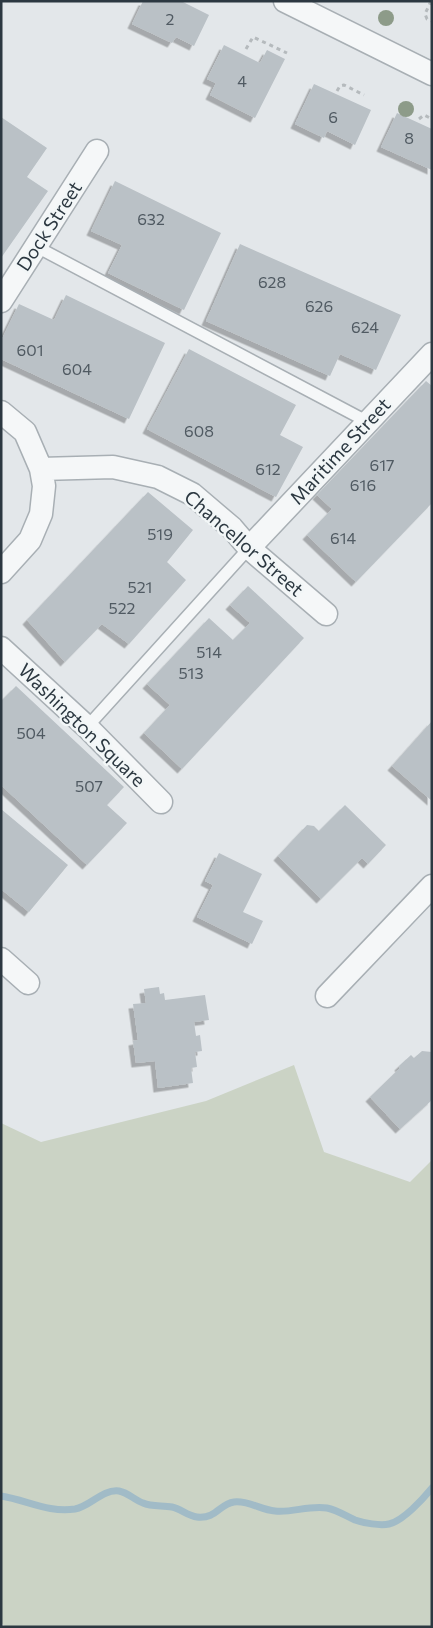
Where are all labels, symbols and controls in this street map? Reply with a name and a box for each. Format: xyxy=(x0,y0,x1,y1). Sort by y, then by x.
house number: 2 xyxy=(166,9,175,28)
house number: 4 xyxy=(237,71,247,90)
house number: 6 xyxy=(328,107,338,126)
house number: 8 xyxy=(404,128,414,147)
street label: Dock Street xyxy=(11,176,86,275)
house number: 632 xyxy=(137,209,165,228)
house number: 628 xyxy=(258,272,286,291)
house number: 626 xyxy=(305,296,333,315)
house number: 624 xyxy=(351,317,379,336)
house number: 601 xyxy=(17,340,44,359)
house number: 604 xyxy=(62,359,92,378)
street label: Maritime Street xyxy=(284,393,395,509)
house number: 608 xyxy=(184,421,214,440)
house number: 617 xyxy=(370,455,395,474)
house number: 612 xyxy=(255,459,281,478)
house number: 616 xyxy=(350,475,376,494)
street label: Chancellor Street xyxy=(180,485,309,601)
house number: 519 xyxy=(147,524,173,543)
house number: 614 xyxy=(330,528,356,547)
house number: 521 xyxy=(128,577,152,596)
house number: 522 xyxy=(109,598,136,617)
house number: 514 xyxy=(196,642,222,661)
street label: Washington Square xyxy=(14,658,151,791)
house number: 513 xyxy=(178,663,204,682)
house number: 504 xyxy=(16,723,46,742)
house number: 507 xyxy=(75,776,103,795)

